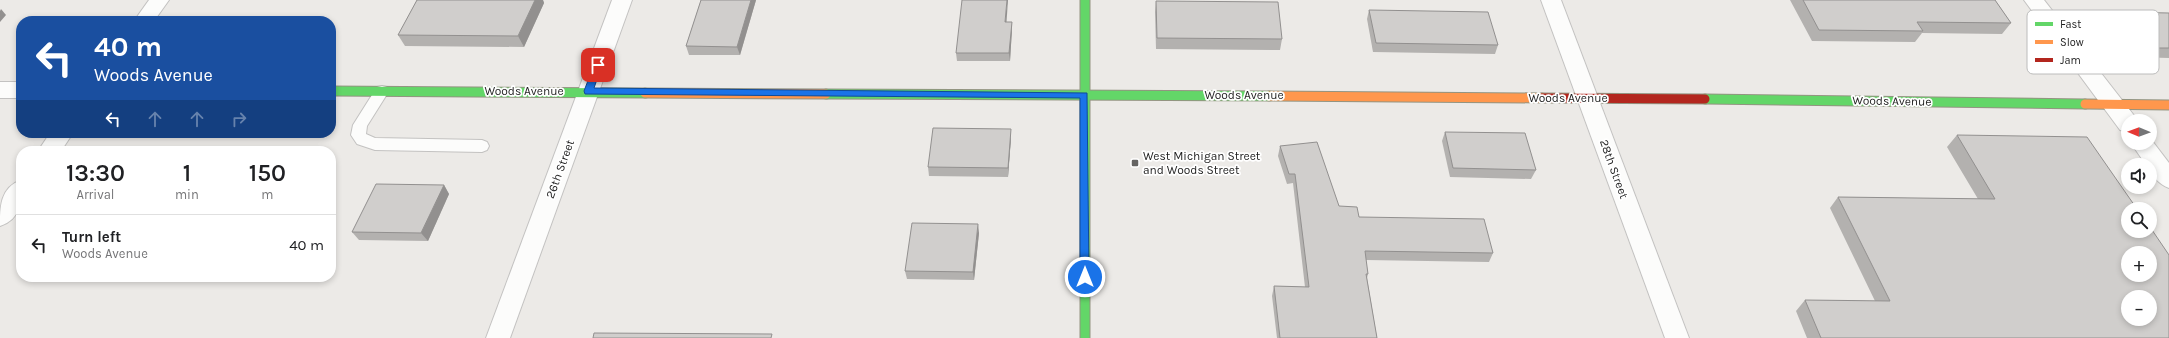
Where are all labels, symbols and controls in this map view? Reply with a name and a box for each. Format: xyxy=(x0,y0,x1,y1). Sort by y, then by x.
legend xyxy=(2027,10,2159,74)
text: Fast xyxy=(2060,18,2081,31)
text: 40 m xyxy=(94,30,162,63)
icon: left xyxy=(28,32,80,84)
text: Slow xyxy=(2060,36,2084,49)
pin xyxy=(581,48,615,82)
icon: arrive xyxy=(587,54,609,76)
text: Jam xyxy=(2060,54,2081,67)
text: Woods Avenue xyxy=(94,64,213,86)
street label: Woods Avenue xyxy=(484,84,564,98)
street label: Woods Avenue xyxy=(1204,88,1284,102)
street label: Woods Avenue xyxy=(1528,91,1608,105)
street label: Woods Avenue xyxy=(1852,93,1932,109)
icon: left xyxy=(102,108,124,130)
icon: ahead xyxy=(144,108,166,130)
icon: ahead xyxy=(186,108,208,130)
icon: right xyxy=(228,108,250,130)
north arrow xyxy=(2121,114,2157,150)
map controls xyxy=(2121,114,2157,326)
street label: 26th Street xyxy=(543,137,577,200)
street label: 28th Street xyxy=(1597,138,1631,201)
place label: West Michigan Street and Woods Street xyxy=(1143,149,1261,177)
marker: West Michigan Street and Woods Street xyxy=(1130,158,1140,168)
button: sound xyxy=(2121,158,2157,194)
text: 13:30 xyxy=(66,159,125,187)
text: 1 xyxy=(183,159,191,187)
text: 150 xyxy=(249,159,286,187)
text: Arrival xyxy=(76,187,115,202)
text: min xyxy=(175,187,199,202)
text: m xyxy=(261,187,274,202)
button: search xyxy=(2121,202,2157,238)
text: Turn left xyxy=(62,228,121,246)
icon: left xyxy=(28,234,50,256)
text: 40 m xyxy=(289,236,324,254)
text: Woods Avenue xyxy=(62,246,148,261)
button: + xyxy=(2121,246,2157,282)
position arrow xyxy=(1064,256,1106,298)
button: − xyxy=(2121,290,2157,326)

